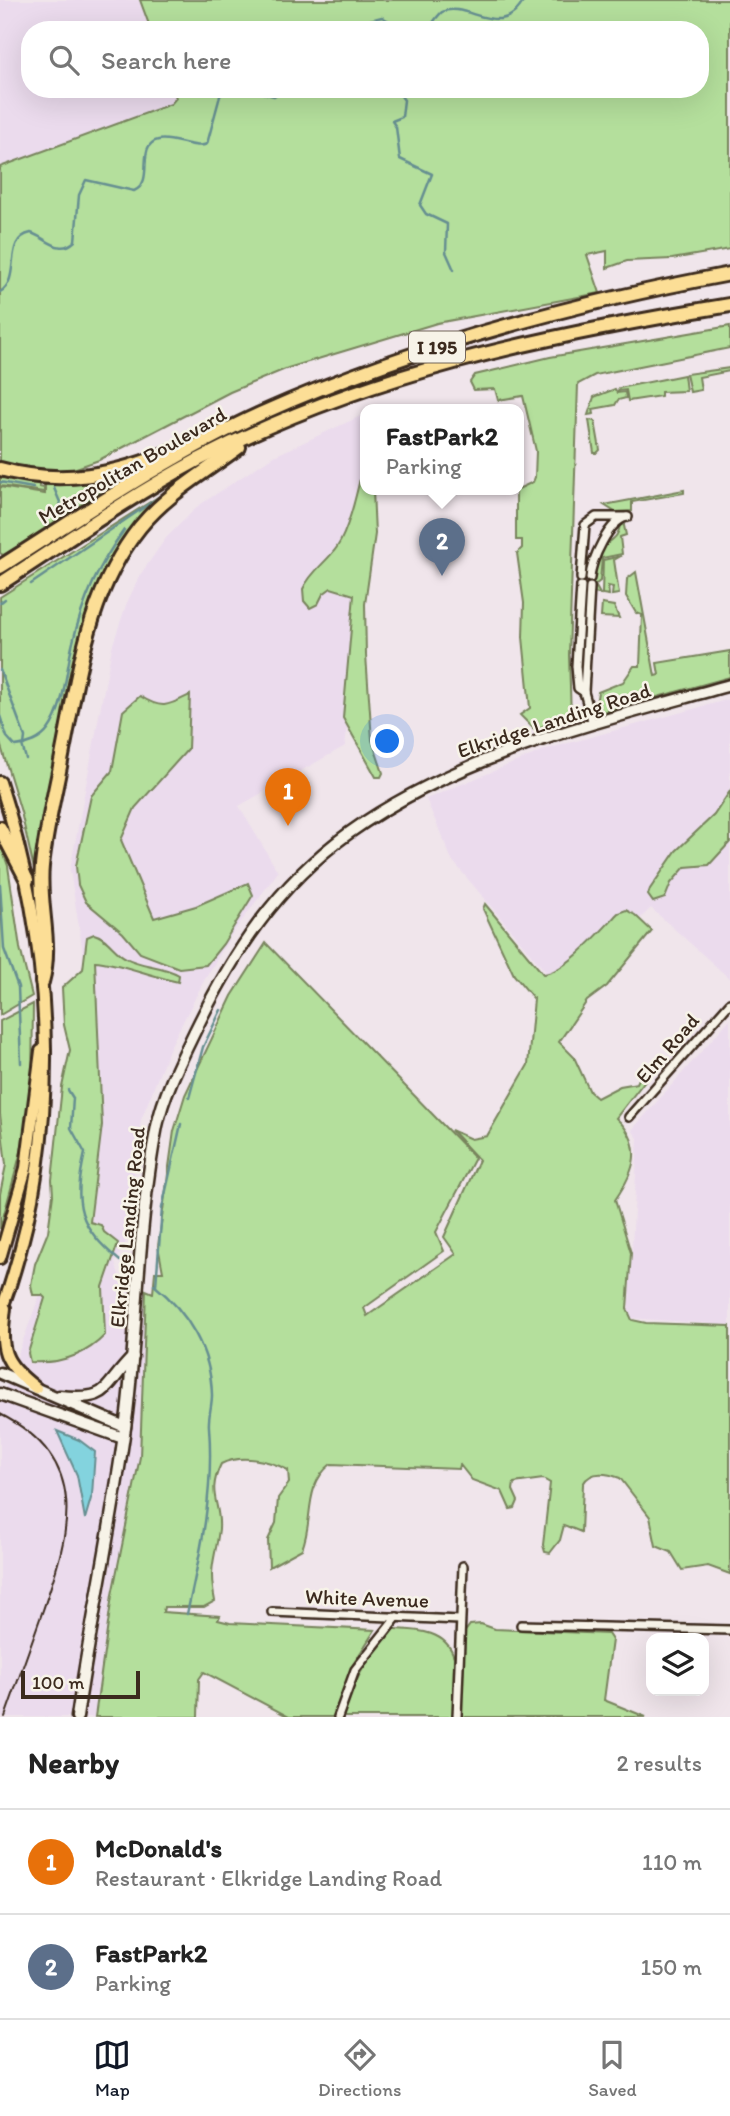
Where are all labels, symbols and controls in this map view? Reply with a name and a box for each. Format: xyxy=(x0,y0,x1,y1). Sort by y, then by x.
search box xyxy=(21,21,709,98)
icon: search xyxy=(45,41,83,79)
text: Search here xyxy=(101,44,231,76)
road number: I 195 xyxy=(409,332,465,362)
street label: Metropolitan Boulevard xyxy=(33,401,231,529)
popup xyxy=(360,404,524,495)
text: FastPark2 xyxy=(386,420,498,452)
text: Parking xyxy=(386,452,462,480)
pin: 2 xyxy=(419,518,465,576)
street label: Elkridge Landing Road xyxy=(454,677,654,763)
your location xyxy=(370,724,404,758)
pin: 1 xyxy=(265,768,311,826)
street label: Elm Road xyxy=(630,1008,704,1088)
street label: Elkridge Landing Road xyxy=(104,1125,150,1329)
street label: White Avenue xyxy=(305,1583,429,1613)
map controls xyxy=(646,1633,709,1696)
button: layers xyxy=(646,1633,709,1696)
scale bar xyxy=(21,1668,140,1700)
text: 100 m xyxy=(32,1671,84,1694)
text: Nearby xyxy=(28,1744,119,1781)
text: 2 results xyxy=(616,1749,702,1777)
text: McDonald's xyxy=(95,1832,222,1864)
text: 1 xyxy=(46,1848,56,1876)
text: 110 m xyxy=(642,1848,702,1876)
text: Restaurant · Elkridge Landing Road xyxy=(95,1864,442,1892)
text: FastPark2 xyxy=(95,1937,207,1969)
text: 2 xyxy=(45,1953,57,1981)
text: 150 m xyxy=(641,1953,702,1981)
text: Parking xyxy=(95,1969,171,1997)
tab: Map xyxy=(93,2036,131,2101)
tab: Directions xyxy=(318,2036,402,2101)
tab: Saved xyxy=(588,2036,637,2101)

